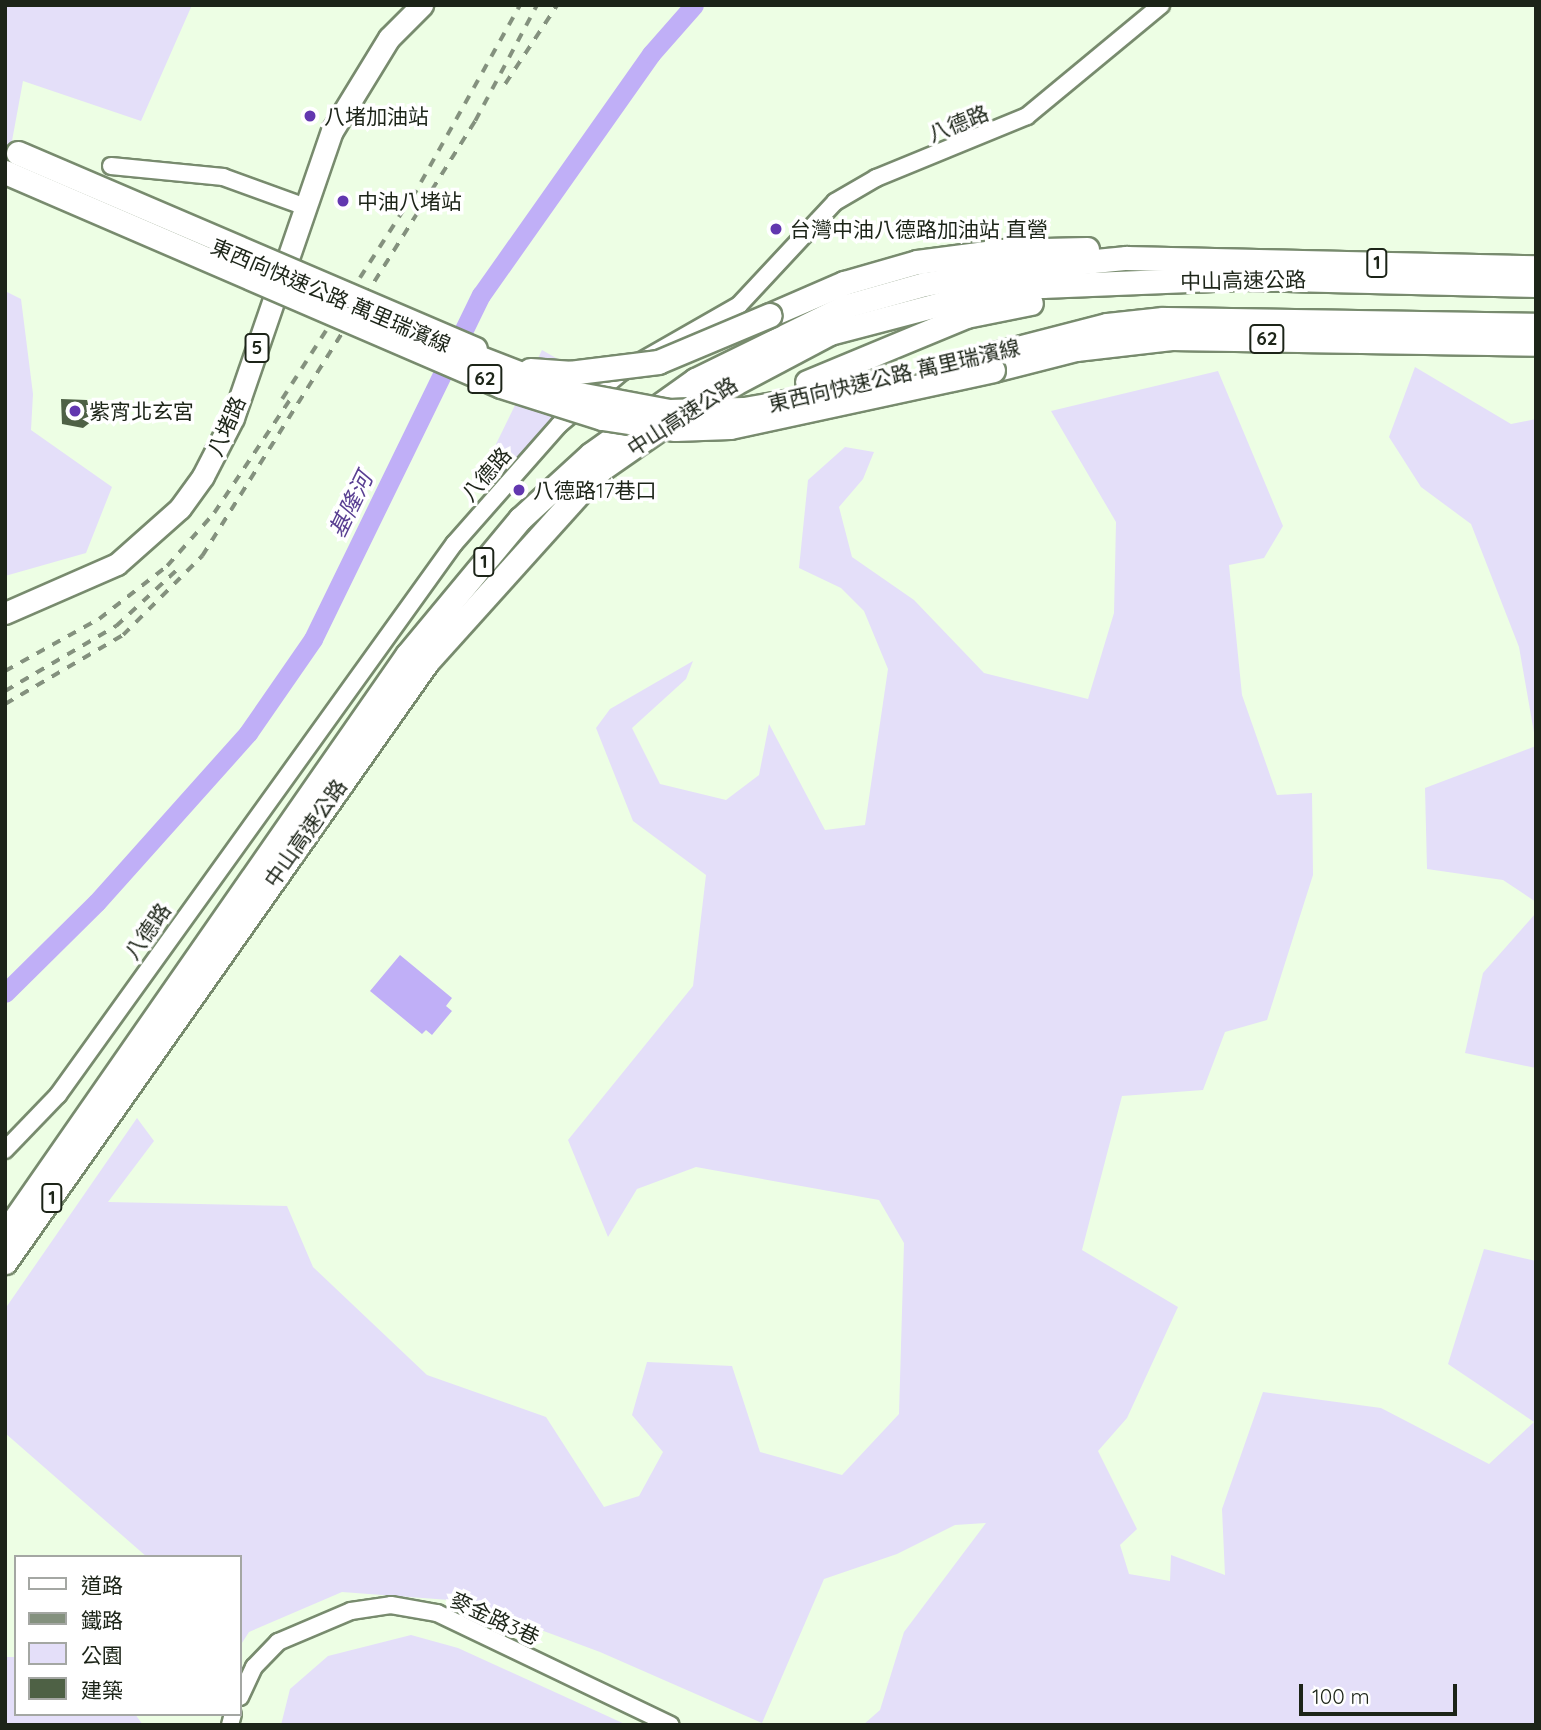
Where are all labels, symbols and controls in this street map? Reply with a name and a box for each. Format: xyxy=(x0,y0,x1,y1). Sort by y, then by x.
street label: 八德路 xyxy=(924,100,992,146)
place label: 八堵加油站 xyxy=(324,103,429,129)
marker: 八堵加油站 xyxy=(302,108,318,124)
place label: 中油八堵站 xyxy=(357,188,462,214)
marker: 中油八堵站 xyxy=(335,193,351,209)
place label: 台灣中油八德路加油站 直營 xyxy=(790,216,1048,242)
marker: 台灣中油八德路加油站 直營 xyxy=(768,221,784,237)
street label: 東西向快速公路 萬里瑞濱線 xyxy=(207,233,455,357)
road number: 1 xyxy=(1365,247,1389,278)
street label: 中山高速公路 xyxy=(1180,266,1306,294)
road number: 62 xyxy=(1248,324,1286,354)
road number: 5 xyxy=(243,332,271,364)
street label: 東西向快速公路 萬里瑞濱線 xyxy=(766,334,1022,416)
road number: 62 xyxy=(466,364,504,394)
street label: 中山高速公路 xyxy=(622,371,742,461)
street label: 八堵路 xyxy=(202,392,250,460)
place label: 紫宵北玄宮 xyxy=(89,398,194,424)
marker: 紫宵北玄宮 xyxy=(67,403,83,419)
street label: 八德路 xyxy=(456,442,516,506)
water label: 基隆河 xyxy=(323,468,379,542)
place label: 八德路17巷口 xyxy=(533,477,657,503)
marker: 八德路17巷口 xyxy=(511,482,527,498)
road number: 1 xyxy=(472,547,496,578)
street label: 中山高速公路 xyxy=(259,774,351,892)
street label: 八德路 xyxy=(119,898,175,964)
road number: 1 xyxy=(40,1182,64,1214)
legend xyxy=(14,1555,242,1716)
text: 道路 xyxy=(81,1572,123,1598)
street label: 麥金路3巷 xyxy=(447,1587,543,1649)
text: 鐵路 xyxy=(81,1607,123,1633)
text: 公園 xyxy=(81,1642,123,1668)
scale bar xyxy=(1303,1670,1460,1714)
text: 建築 xyxy=(81,1677,123,1703)
text: 100 m xyxy=(1312,1683,1370,1709)

